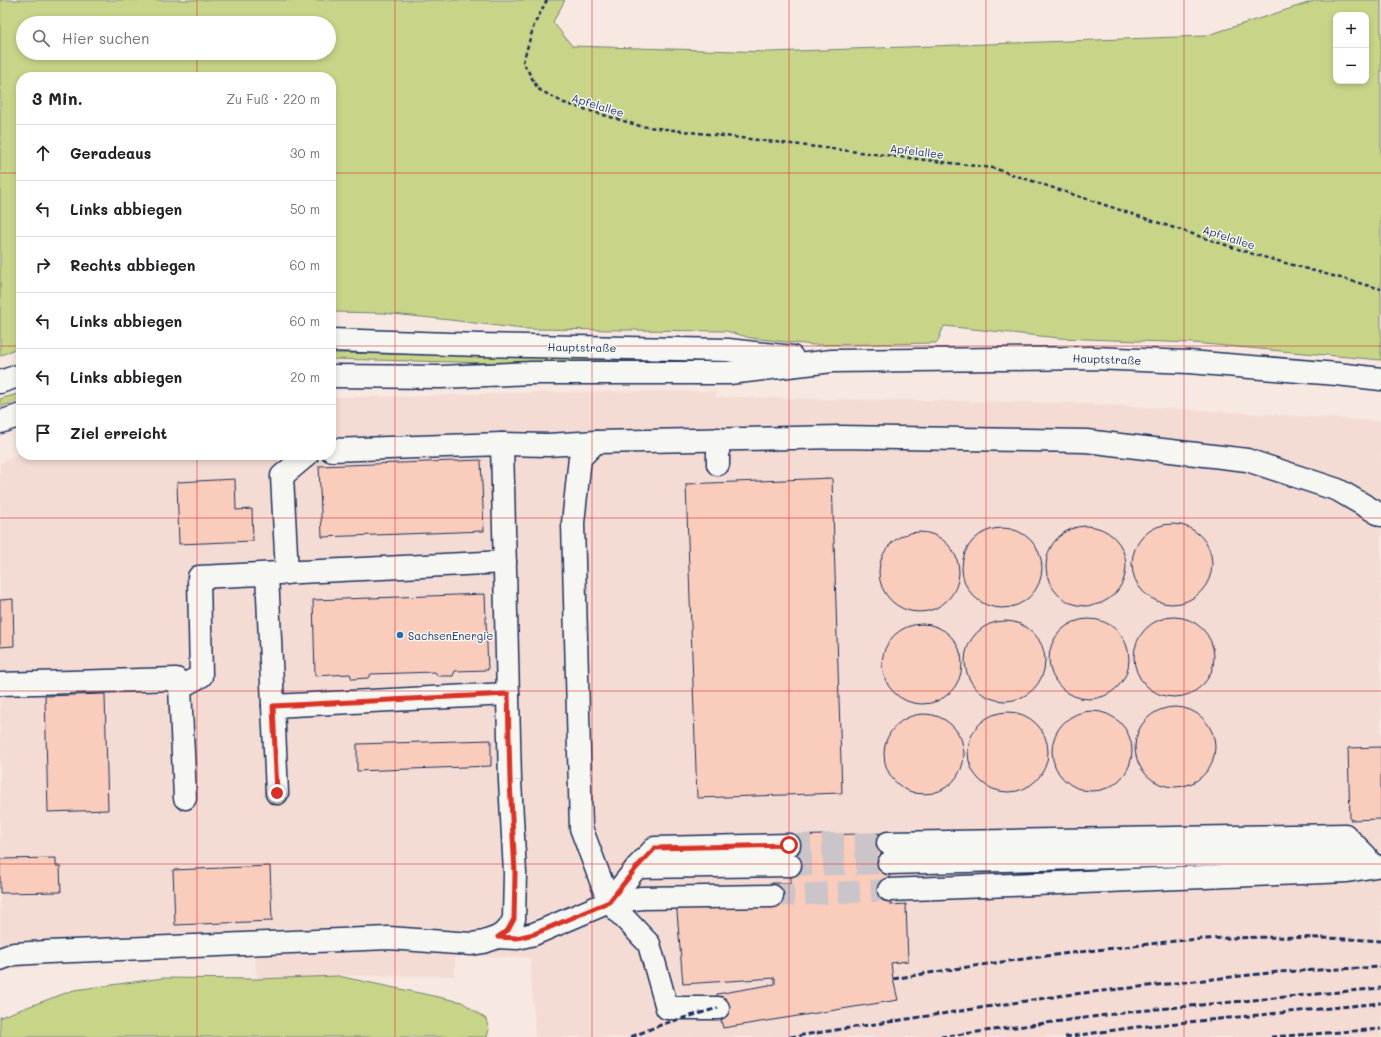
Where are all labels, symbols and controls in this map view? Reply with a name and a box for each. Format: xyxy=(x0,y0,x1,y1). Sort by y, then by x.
map controls xyxy=(1333,12,1369,84)
button: + xyxy=(1333,12,1369,48)
search box xyxy=(16,16,336,60)
icon: search xyxy=(30,27,52,49)
text: Hier suchen xyxy=(62,28,149,48)
button: − xyxy=(1333,48,1369,84)
text: 3 Min. xyxy=(32,87,83,109)
text: Zu Fuß · 220 m xyxy=(226,90,320,107)
street label: Apfelallee xyxy=(570,90,626,120)
street label: Apfelallee xyxy=(889,140,945,162)
icon: ahead xyxy=(32,142,54,164)
text: Geradeaus xyxy=(70,143,151,163)
text: 30 m xyxy=(290,144,320,161)
icon: left xyxy=(32,198,54,220)
text: Links abbiegen xyxy=(70,199,182,219)
text: 50 m xyxy=(290,200,320,217)
street label: Apfelallee xyxy=(1201,221,1257,253)
icon: right xyxy=(32,254,54,276)
text: Rechts abbiegen xyxy=(70,255,195,275)
text: 60 m xyxy=(290,256,320,273)
icon: left xyxy=(32,310,54,332)
text: Links abbiegen xyxy=(70,311,182,331)
text: 60 m xyxy=(290,312,320,329)
street label: Hauptstraße xyxy=(548,339,617,355)
street label: Hauptstraße xyxy=(1072,350,1142,368)
icon: left xyxy=(32,366,54,388)
text: Links abbiegen xyxy=(70,367,182,387)
text: 20 m xyxy=(290,368,320,385)
icon: arrive xyxy=(32,422,54,444)
text: Ziel erreicht xyxy=(70,423,167,443)
place label: SachsenEnergie xyxy=(408,628,493,643)
marker: SachsenEnergie xyxy=(395,630,405,640)
route end xyxy=(268,784,286,802)
route start xyxy=(780,836,798,854)

